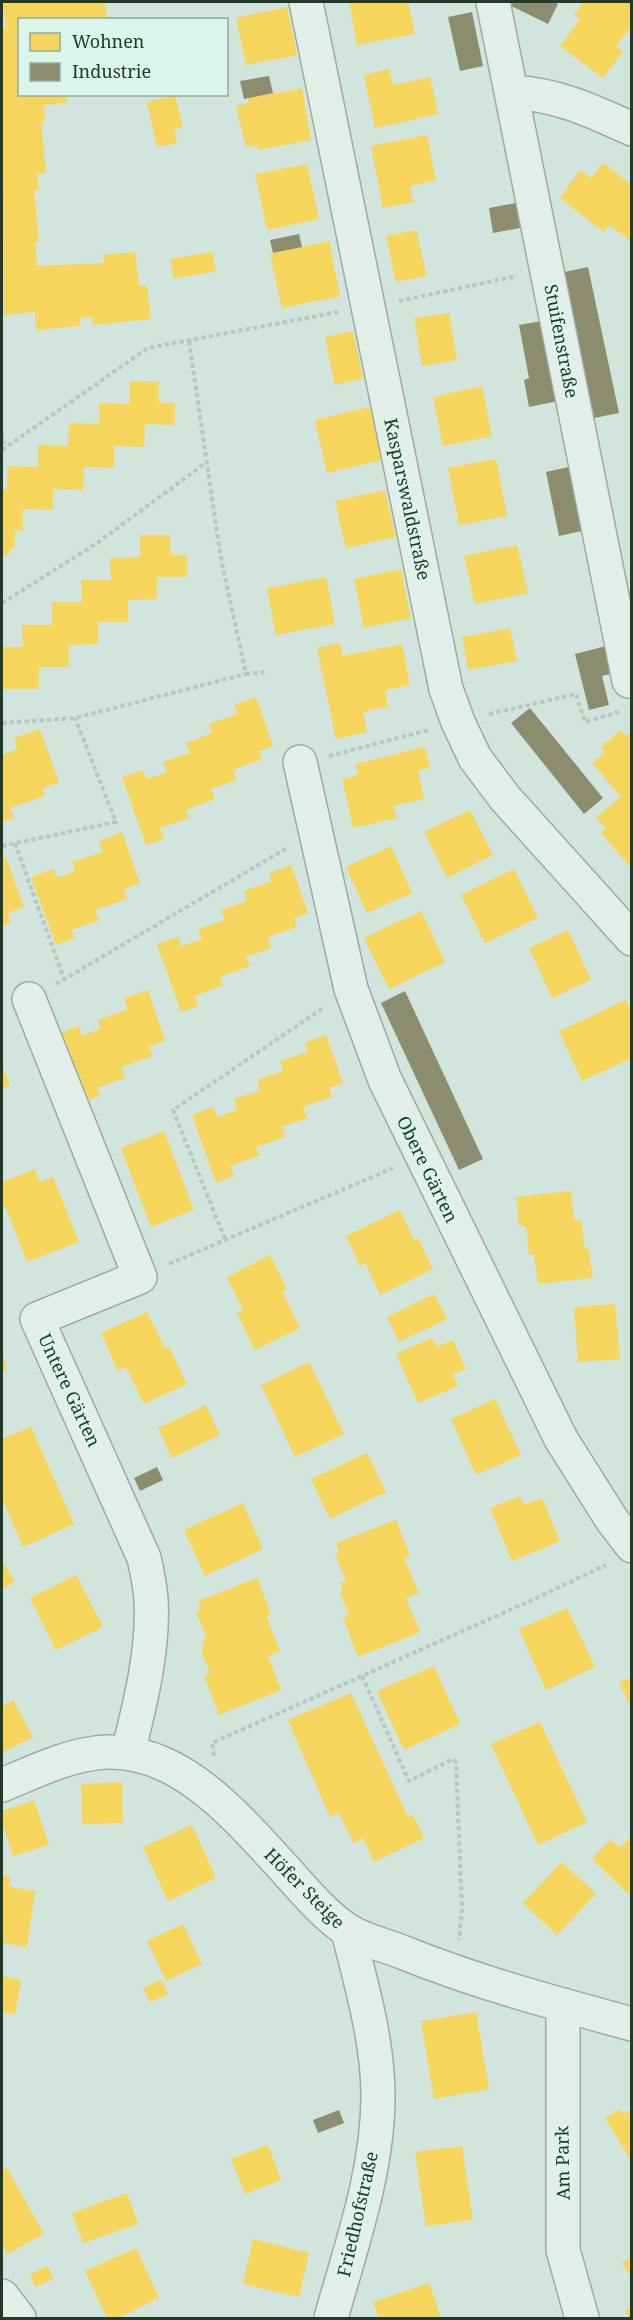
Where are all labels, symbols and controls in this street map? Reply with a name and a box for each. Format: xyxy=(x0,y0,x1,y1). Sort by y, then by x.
legend xyxy=(18,18,228,96)
text: Wohnen xyxy=(72,29,145,53)
text: Industrie xyxy=(72,59,151,83)
street label: Stuifenstraße xyxy=(539,282,585,400)
street label: Kasparswaldstraße xyxy=(379,416,437,582)
street label: Obere Gärten xyxy=(392,1112,464,1227)
street label: Untere Gärten xyxy=(33,1330,107,1451)
street label: Höfer Steige xyxy=(259,1842,351,1934)
street label: Am Park xyxy=(549,2125,575,2200)
street label: Friedhofstraße xyxy=(331,2149,383,2279)

